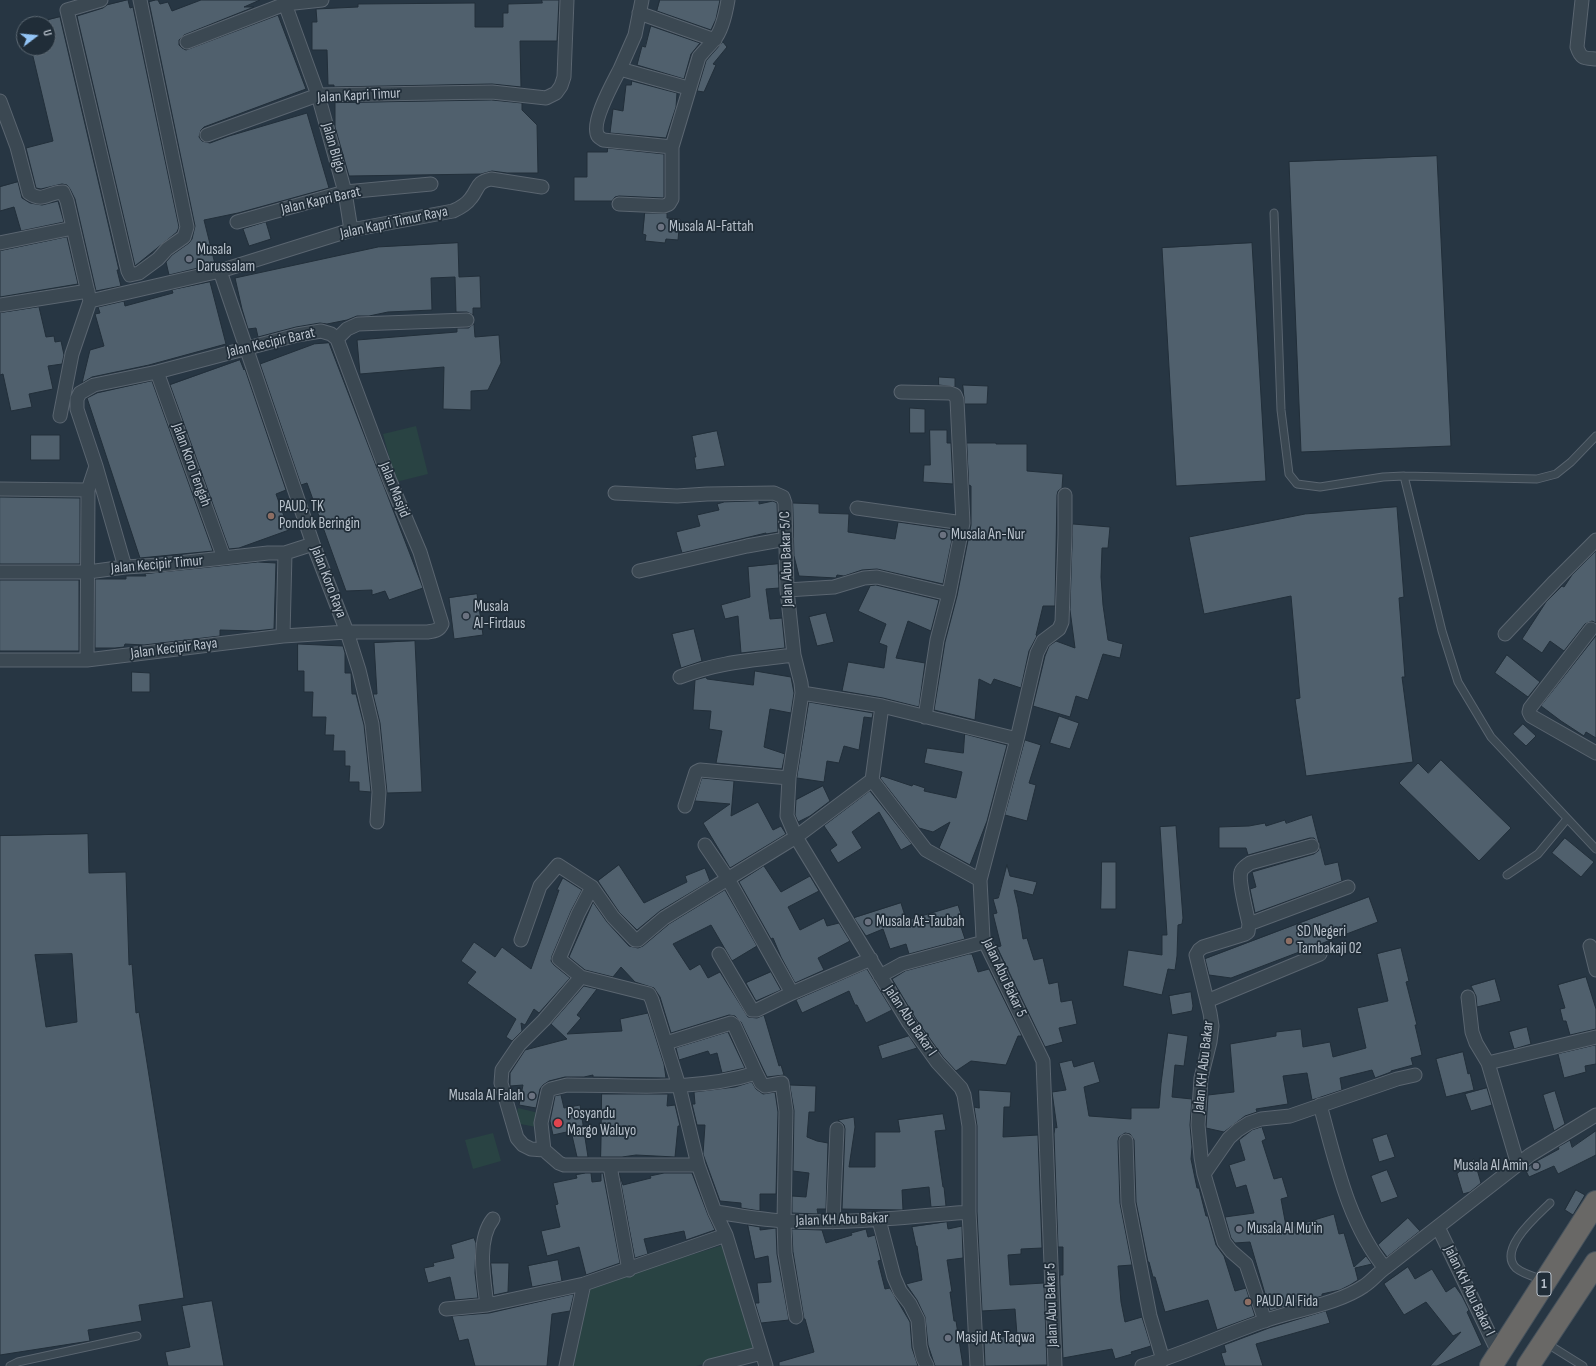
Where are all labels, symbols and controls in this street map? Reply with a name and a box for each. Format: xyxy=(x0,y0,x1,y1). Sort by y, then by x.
north arrow xyxy=(16,16,56,56)
text: U xyxy=(40,28,54,37)
street label: Jalan Kapri Timur xyxy=(317,85,401,107)
street label: Jalan Bligo xyxy=(317,121,349,175)
street label: Jalan Kapri Barat xyxy=(279,183,363,219)
street label: Jalan Kapri Timur Raya xyxy=(339,203,449,243)
place label: Musala Al-Fattah xyxy=(669,218,754,236)
marker: Musala Al-Fattah xyxy=(656,222,666,232)
place label: Musala Darussalam xyxy=(197,241,255,276)
marker: Musala Darussalam xyxy=(184,254,194,264)
street label: Jalan Kecipir Barat xyxy=(225,324,317,362)
street label: Jalan Koro Tengah xyxy=(168,421,214,509)
street label: Jalan Masjid xyxy=(375,460,413,520)
place label: PAUD, TK Pondok Beringin xyxy=(279,498,360,533)
marker: PAUD, TK Pondok Beringin xyxy=(266,511,276,521)
street label: Jalan Abu Bakar 5/C xyxy=(776,511,798,607)
place label: Musala An-Nur xyxy=(951,526,1025,544)
marker: Musala An-Nur xyxy=(938,530,948,540)
street label: Jalan Koro Raya xyxy=(306,544,350,620)
street label: Jalan Kecipir Timur xyxy=(110,552,204,578)
place label: Musala Al-Firdaus xyxy=(474,598,525,633)
marker: Musala Al-Firdaus xyxy=(461,611,471,621)
street label: Jalan Kecipir Raya xyxy=(130,635,218,663)
place label: Musala At-Taubah xyxy=(876,913,965,931)
marker: Musala At-Taubah xyxy=(863,917,873,927)
place label: SD Negeri Tambakaji 02 xyxy=(1297,923,1362,958)
street label: Jalan Abu Bakar 5 xyxy=(978,936,1030,1020)
marker: SD Negeri Tambakaji 02 xyxy=(1284,936,1294,946)
street label: Jalan Abu Bakar I xyxy=(880,982,940,1060)
street label: Jalan KH Abu Bakar xyxy=(1190,1020,1218,1114)
place label: Musala Al Falah xyxy=(449,1087,524,1105)
marker: Musala Al Falah xyxy=(527,1091,537,1101)
place label: Posyandu Margo Waluyo xyxy=(567,1105,636,1140)
marker: Posyandu Margo Waluyo xyxy=(552,1117,564,1129)
place label: Musala Al Amin xyxy=(1453,1157,1528,1175)
marker: Musala Al Amin xyxy=(1531,1161,1541,1171)
street label: Jalan KH Abu Bakar xyxy=(795,1209,889,1231)
place label: Musala Al Mu'in xyxy=(1247,1220,1323,1238)
marker: Musala Al Mu'in xyxy=(1234,1224,1244,1234)
street label: Jalan KH Abu Bakar I xyxy=(1439,1243,1499,1339)
street label: Jalan Abu Bakar 5 xyxy=(1042,1263,1062,1347)
road number: 1 xyxy=(1537,1272,1551,1296)
place label: PAUD Al Fida xyxy=(1256,1293,1318,1311)
marker: PAUD Al Fida xyxy=(1243,1297,1253,1307)
place label: Masjid At Taqwa xyxy=(956,1329,1035,1347)
marker: Masjid At Taqwa xyxy=(943,1333,953,1343)

